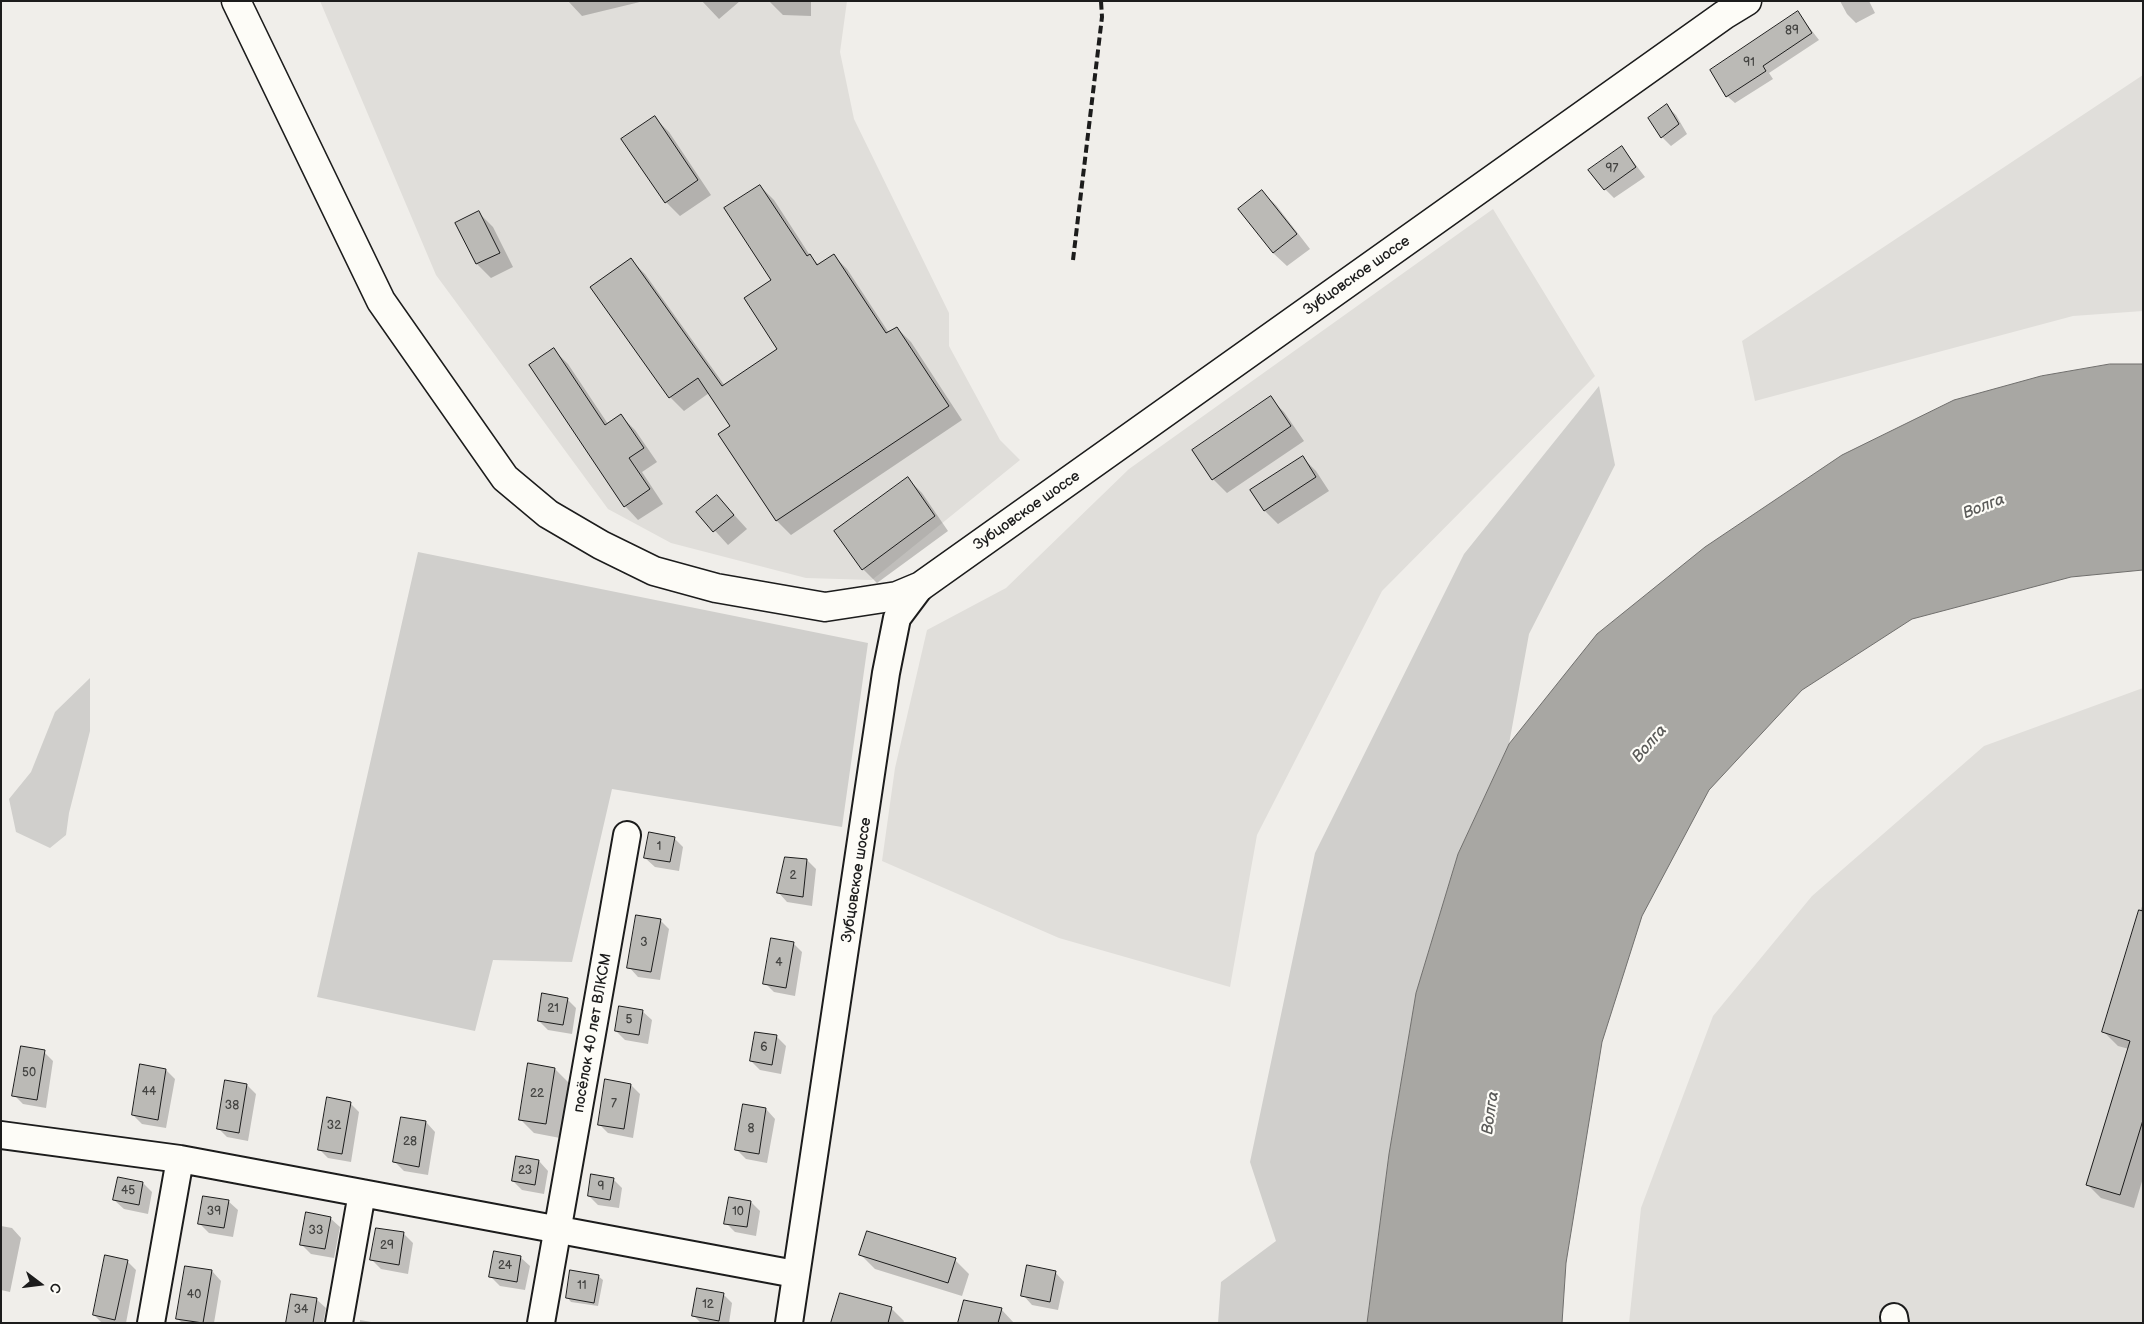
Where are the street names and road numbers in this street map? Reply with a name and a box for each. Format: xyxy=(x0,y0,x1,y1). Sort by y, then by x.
street label: Зубцовское шоссе xyxy=(1300,232,1414,320)
street label: Зубцовское шоссе xyxy=(970,467,1084,555)
street label: Зубцовское шоссе xyxy=(838,816,876,944)
street label: посёлок 40 лет ВЛКСМ xyxy=(570,952,616,1114)

